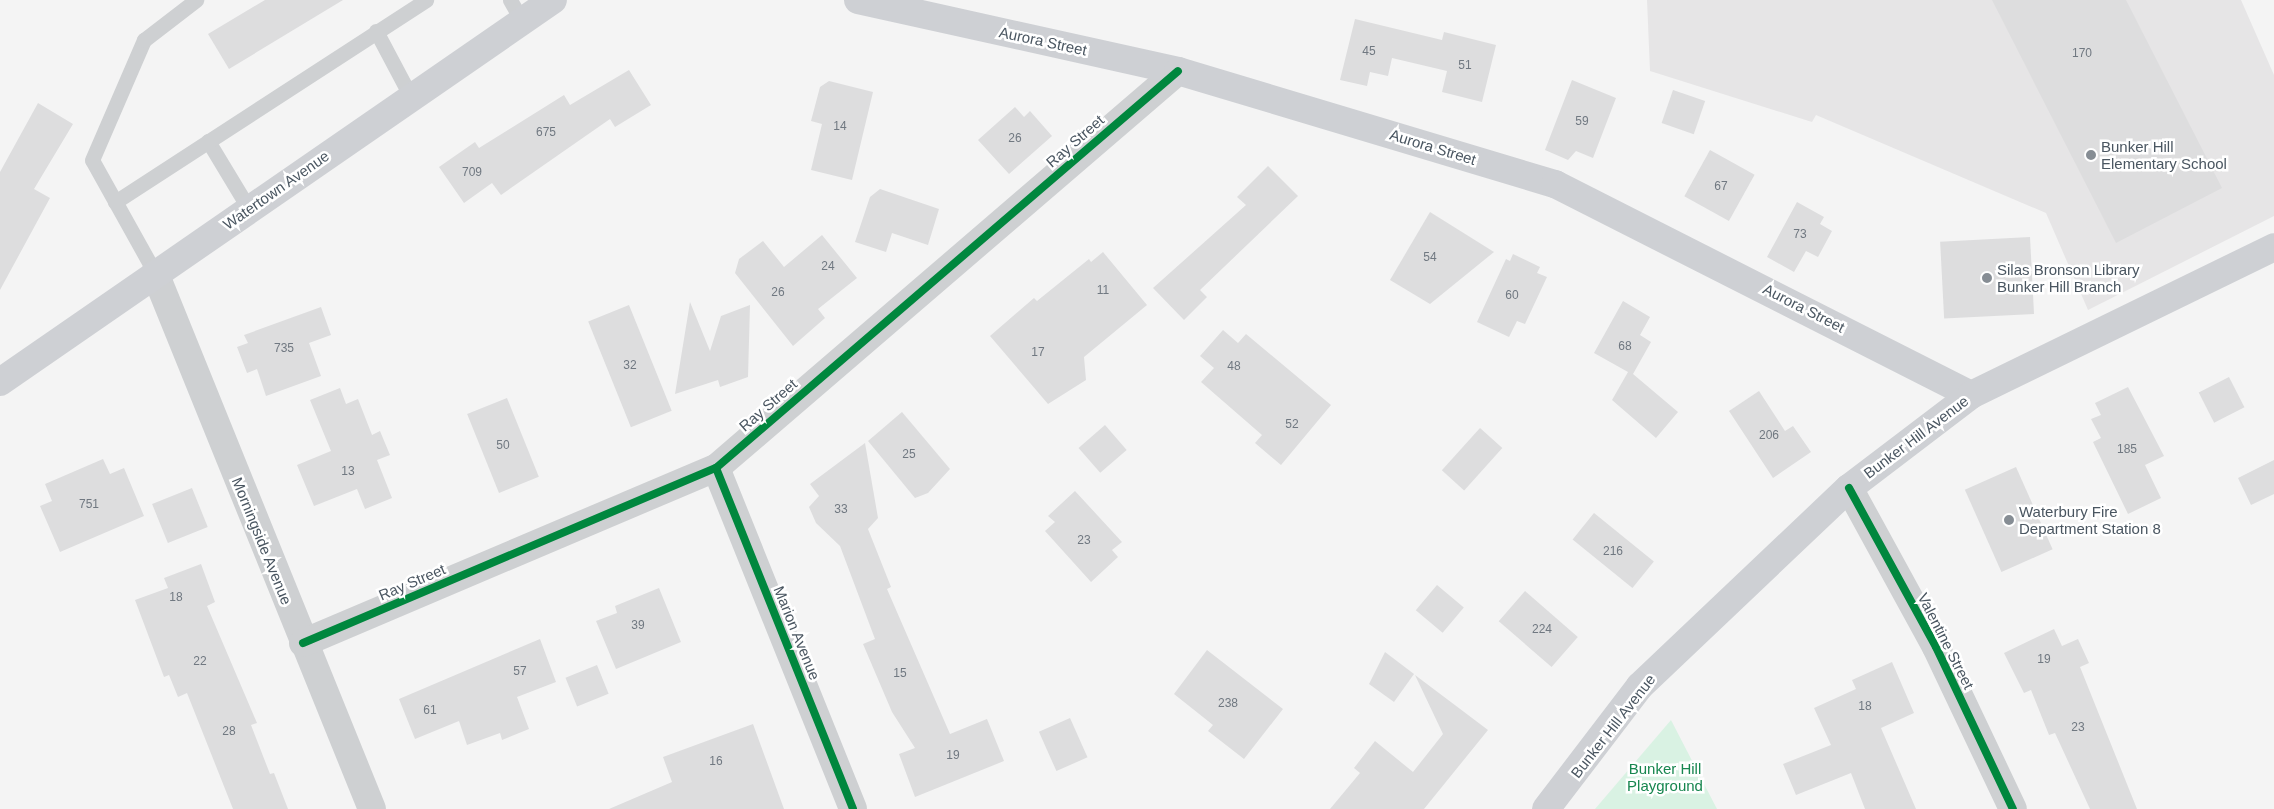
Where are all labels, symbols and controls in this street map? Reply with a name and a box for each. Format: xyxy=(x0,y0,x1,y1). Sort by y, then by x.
street label: Aurora Street xyxy=(997,23,1089,59)
house number: 45 xyxy=(1362,45,1376,59)
house number: 170 xyxy=(2072,47,2092,61)
house number: 51 xyxy=(1458,59,1472,73)
street label: Ray Street xyxy=(1042,111,1108,171)
house number: 59 xyxy=(1575,115,1589,129)
house number: 14 xyxy=(833,120,847,134)
street label: Aurora Street xyxy=(1388,125,1478,169)
house number: 675 xyxy=(536,126,556,140)
house number: 26 xyxy=(1008,132,1022,146)
place label: Bunker Hill Elementary School xyxy=(2101,137,2227,172)
street label: Watertown Avenue xyxy=(219,147,333,233)
marker: Bunker Hill Elementary School xyxy=(2085,149,2097,161)
house number: 709 xyxy=(462,166,482,180)
house number: 67 xyxy=(1714,180,1728,194)
house number: 73 xyxy=(1793,228,1807,242)
house number: 54 xyxy=(1423,251,1437,265)
house number: 24 xyxy=(821,260,835,274)
place label: Silas Bronson Library Bunker Hill Branch xyxy=(1997,260,2140,295)
marker: Silas Bronson Library Bunker Hill Branch xyxy=(1981,272,1993,284)
street label: Aurora Street xyxy=(1760,280,1848,336)
house number: 11 xyxy=(1097,284,1109,298)
house number: 26 xyxy=(771,286,785,300)
house number: 60 xyxy=(1505,289,1519,303)
house number: 68 xyxy=(1618,340,1632,354)
house number: 735 xyxy=(274,342,294,356)
house number: 17 xyxy=(1031,346,1045,360)
house number: 32 xyxy=(623,359,637,373)
house number: 48 xyxy=(1227,360,1241,374)
street label: Ray Street xyxy=(735,375,801,435)
street label: Bunker Hill Avenue xyxy=(1860,392,1972,482)
house number: 52 xyxy=(1285,418,1299,432)
house number: 206 xyxy=(1759,429,1779,443)
house number: 50 xyxy=(496,439,510,453)
house number: 185 xyxy=(2117,443,2137,457)
house number: 25 xyxy=(902,448,916,462)
house number: 13 xyxy=(341,465,355,479)
street label: Morningside Avenue xyxy=(228,474,296,608)
house number: 751 xyxy=(79,498,99,512)
place label: Waterbury Fire Department Station 8 xyxy=(2019,502,2161,537)
house number: 33 xyxy=(834,503,848,517)
marker: Waterbury Fire Department Station 8 xyxy=(2003,514,2015,526)
house number: 23 xyxy=(1077,534,1091,548)
house number: 216 xyxy=(1603,545,1623,559)
street label: Ray Street xyxy=(376,560,448,604)
street label: Marion Avenue xyxy=(770,583,824,683)
street label: Valentine Street xyxy=(1914,590,1978,692)
house number: 18 xyxy=(169,591,183,605)
house number: 39 xyxy=(631,619,645,633)
house number: 224 xyxy=(1532,623,1552,637)
house number: 19 xyxy=(2037,653,2051,667)
house number: 22 xyxy=(193,655,207,669)
house number: 57 xyxy=(513,665,527,679)
house number: 15 xyxy=(893,667,907,681)
street label: Bunker Hill Avenue xyxy=(1567,670,1659,782)
house number: 238 xyxy=(1218,697,1238,711)
house number: 18 xyxy=(1858,700,1872,714)
house number: 61 xyxy=(423,704,437,718)
house number: 23 xyxy=(2071,721,2085,735)
house number: 28 xyxy=(222,725,236,739)
house number: 19 xyxy=(946,749,960,763)
house number: 16 xyxy=(709,755,723,769)
park label: Bunker Hill Playground xyxy=(1627,759,1703,794)

